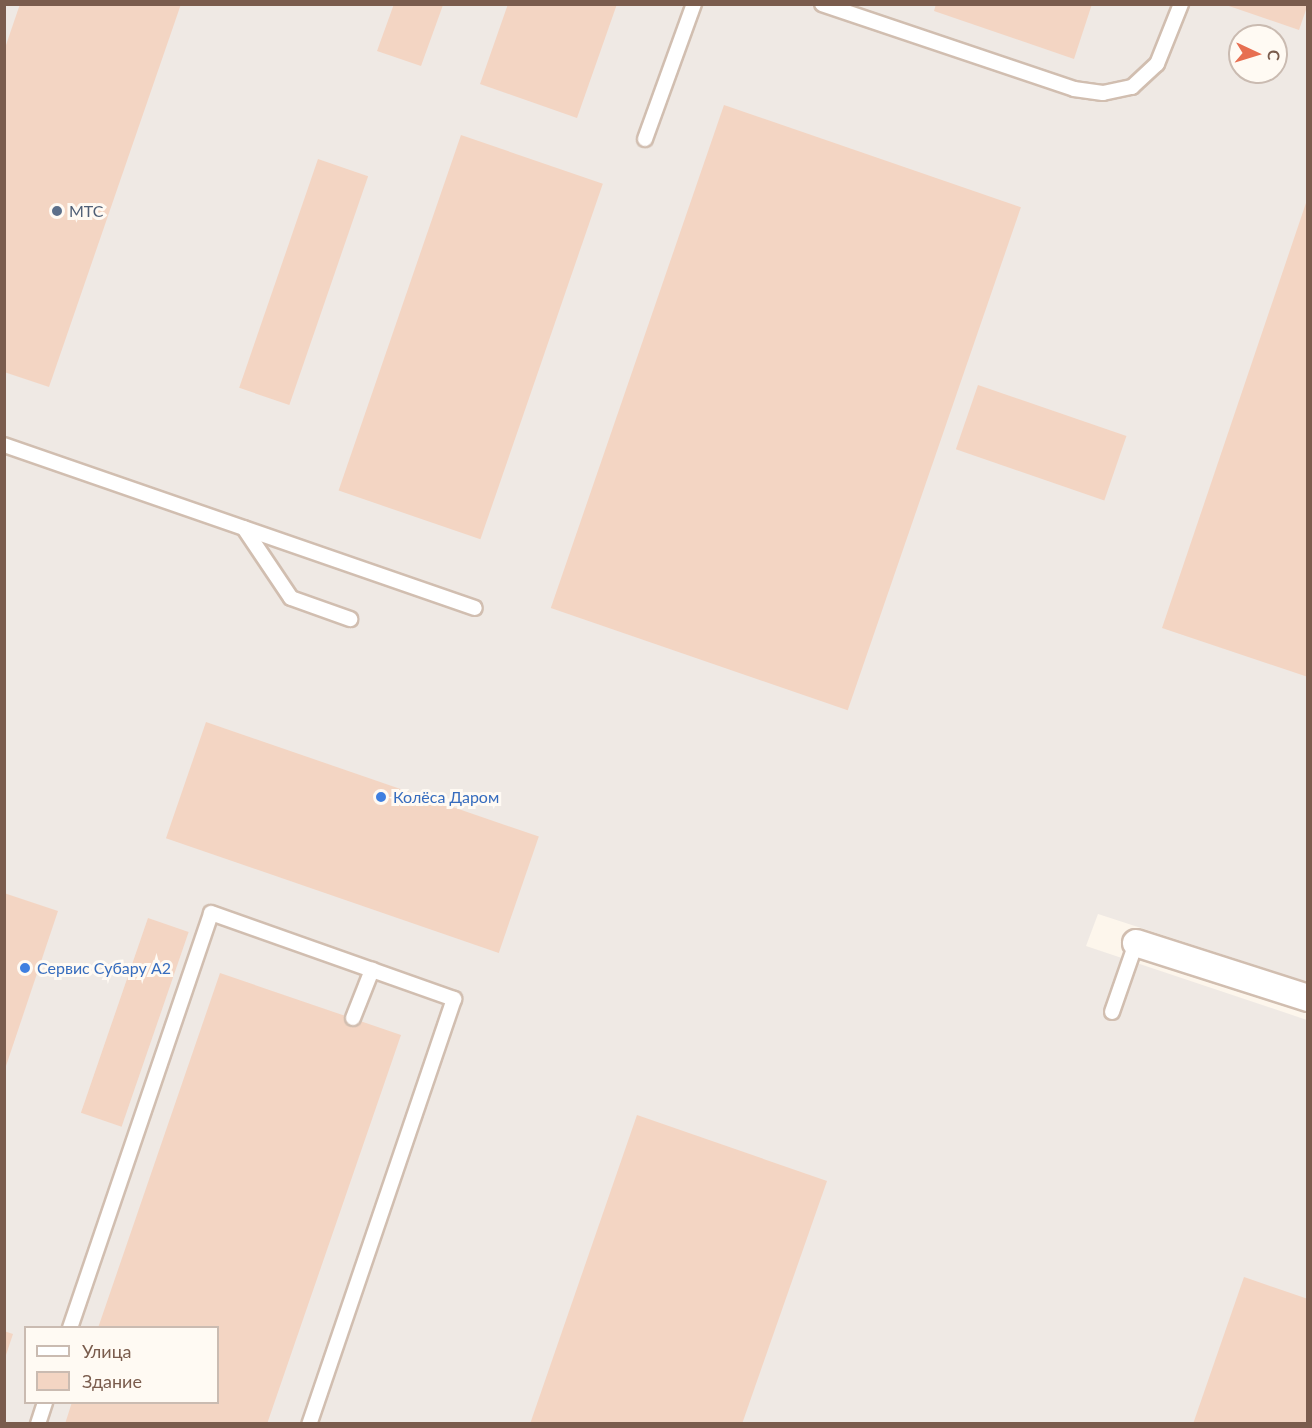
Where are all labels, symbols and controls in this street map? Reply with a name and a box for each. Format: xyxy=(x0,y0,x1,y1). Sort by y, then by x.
north arrow xyxy=(1228,24,1288,84)
text: С xyxy=(1265,49,1284,61)
place label: МТС xyxy=(69,201,103,221)
marker: МТС xyxy=(50,204,64,218)
place label: Колёса Даром xyxy=(393,787,499,807)
marker: Колёса Даром xyxy=(374,790,388,804)
place label: Сервис Субару А2 xyxy=(37,958,171,978)
marker: Сервис Субару А2 xyxy=(18,961,32,975)
legend xyxy=(24,1326,219,1404)
text: Улица xyxy=(82,1340,132,1362)
text: Здание xyxy=(82,1370,142,1392)

